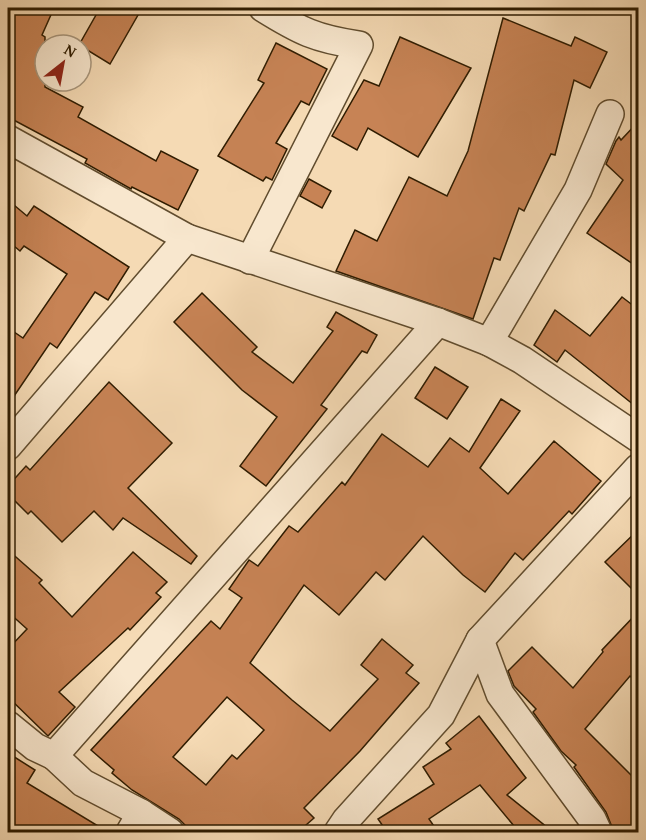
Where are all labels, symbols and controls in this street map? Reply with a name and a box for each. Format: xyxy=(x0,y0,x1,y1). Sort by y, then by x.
north arrow xyxy=(33,33,93,93)
text: N xyxy=(60,37,82,63)

